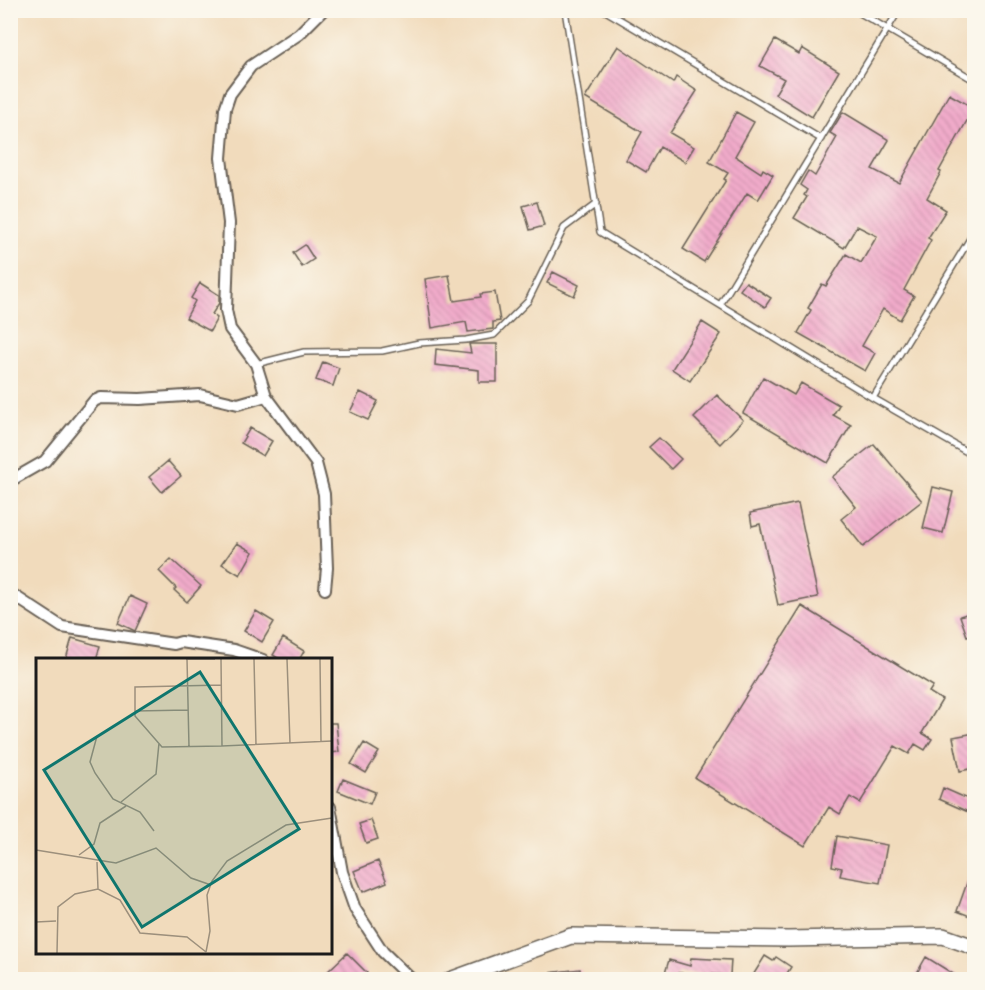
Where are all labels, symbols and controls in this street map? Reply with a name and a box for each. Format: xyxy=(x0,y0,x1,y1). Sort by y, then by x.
inset map xyxy=(36,658,332,954)

